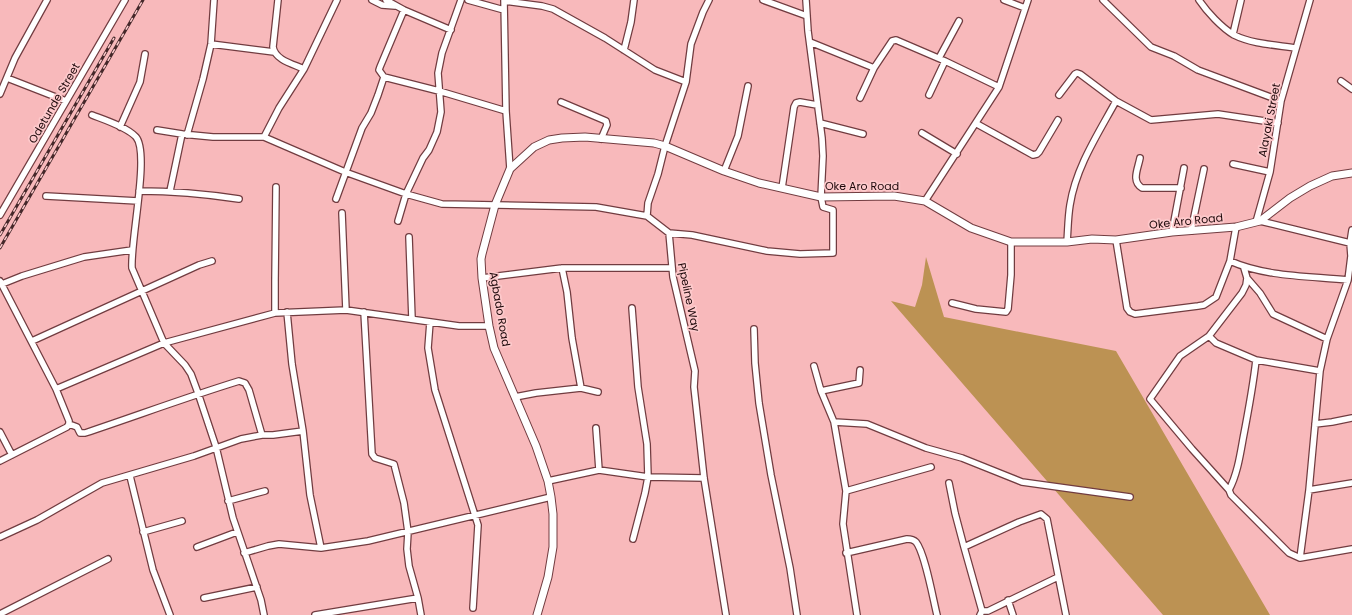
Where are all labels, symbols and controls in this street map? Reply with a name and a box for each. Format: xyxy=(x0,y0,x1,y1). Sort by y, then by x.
street label: Odetunde Street xyxy=(24,60,84,146)
street label: Alayaki Street xyxy=(1254,82,1284,158)
street label: Oke Aro Road xyxy=(825,178,899,194)
street label: Oke Aro Road xyxy=(1148,209,1224,233)
street label: Pipeline Way xyxy=(674,261,704,334)
street label: Agbado Road xyxy=(486,270,514,348)

